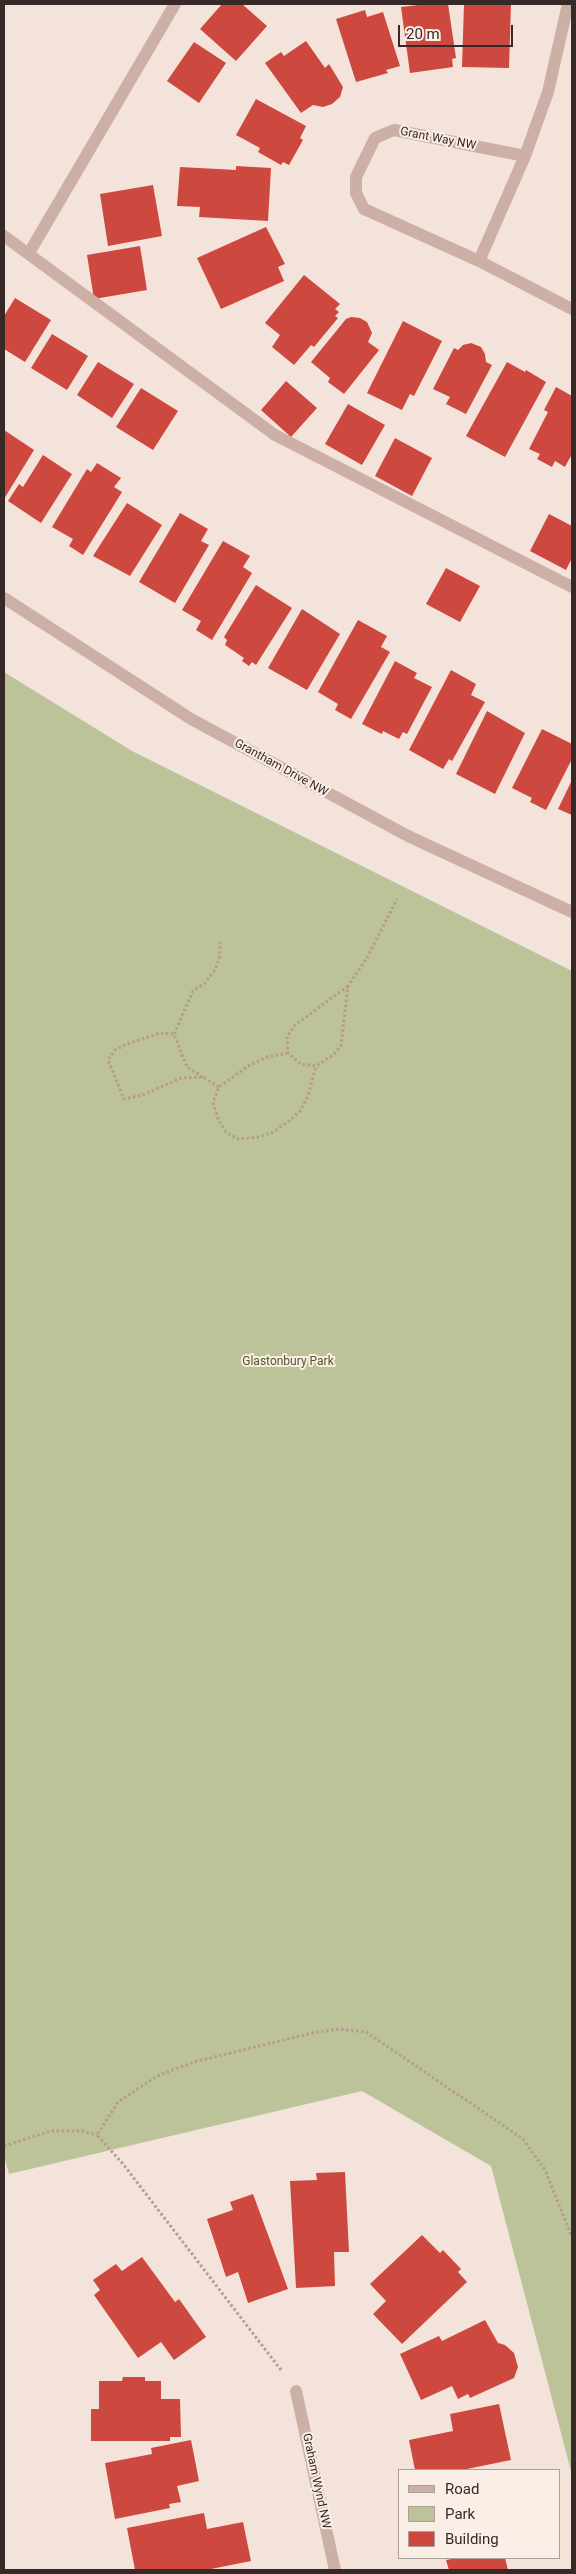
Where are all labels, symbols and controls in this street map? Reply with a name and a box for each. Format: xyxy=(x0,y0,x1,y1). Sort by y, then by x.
scale bar xyxy=(401,15,516,47)
text: 20 m xyxy=(406,25,440,43)
street label: Grant Way NW xyxy=(399,125,477,153)
street label: Grantham Drive NW xyxy=(232,736,330,800)
park label: Glastonbury Park xyxy=(242,1355,334,1369)
street label: Graham Wynd NW xyxy=(299,2432,333,2530)
legend xyxy=(398,2469,561,2559)
text: Road xyxy=(445,2480,479,2498)
text: Park xyxy=(445,2505,475,2523)
text: Building xyxy=(445,2530,499,2548)

